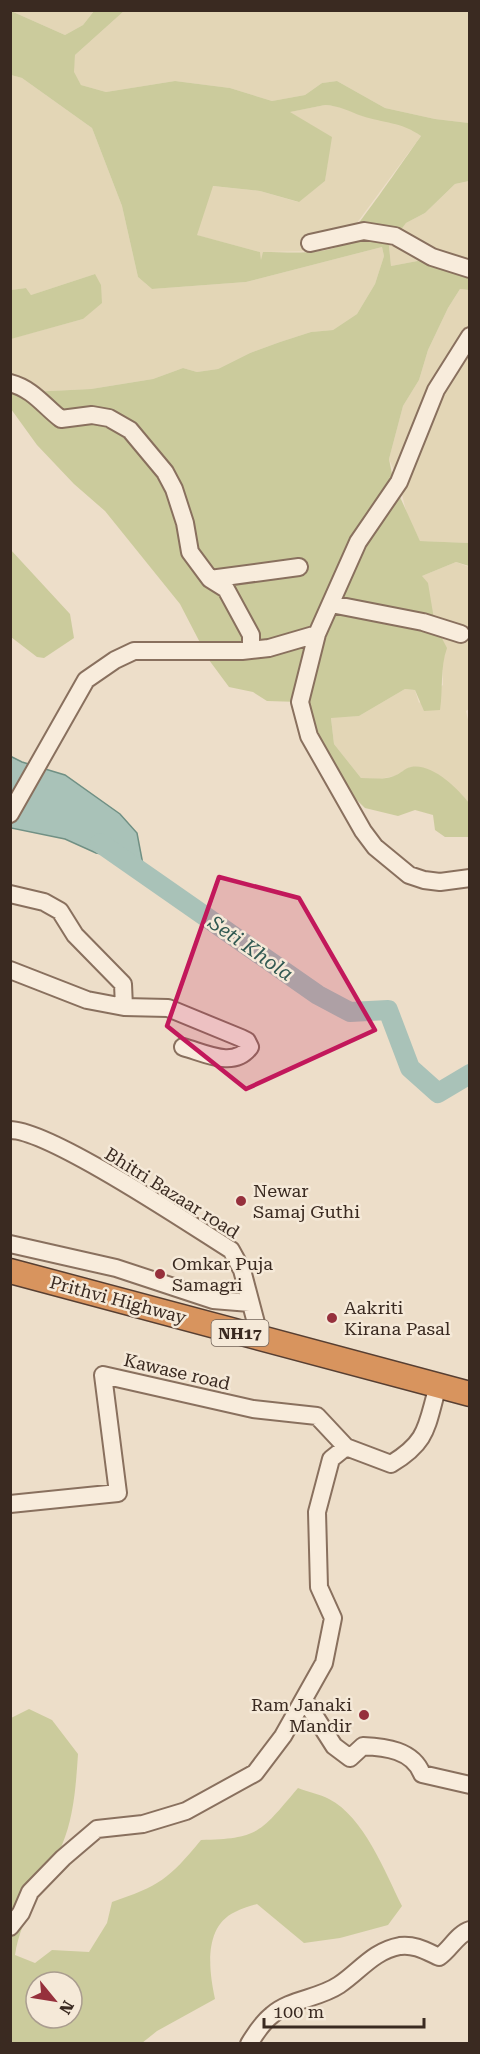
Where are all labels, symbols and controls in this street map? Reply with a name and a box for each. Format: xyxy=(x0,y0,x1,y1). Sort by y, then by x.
water label: Seti Khola xyxy=(203,910,298,986)
street label: Bhitri Bazaar road xyxy=(101,1143,244,1243)
place label: Newar Samaj Guthi xyxy=(253,1180,360,1222)
marker: Newar Samaj Guthi xyxy=(234,1194,248,1208)
place label: Omkar Puja Samagri xyxy=(172,1253,273,1295)
marker: Omkar Puja Samagri xyxy=(153,1267,167,1281)
street label: Prithvi Highway xyxy=(47,1271,189,1328)
place label: Aakriti Kirana Pasal xyxy=(344,1297,451,1339)
marker: Aakriti Kirana Pasal xyxy=(325,1311,339,1325)
road number: NH17 xyxy=(212,1320,268,1346)
street label: Kawase road xyxy=(122,1349,233,1394)
place label: Ram Janaki Mandir xyxy=(251,1694,352,1736)
marker: Ram Janaki Mandir xyxy=(357,1708,371,1722)
north arrow xyxy=(24,1970,84,2030)
scale bar xyxy=(264,1991,424,2029)
text: N xyxy=(55,1997,78,2017)
text: 100 m xyxy=(273,2001,324,2022)

